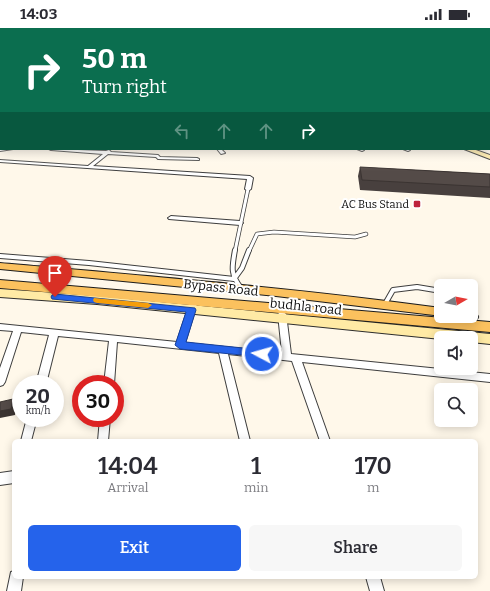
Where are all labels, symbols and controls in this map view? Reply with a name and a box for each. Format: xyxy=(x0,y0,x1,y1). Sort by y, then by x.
text: 14:03 xyxy=(20,5,57,23)
text: 50 m xyxy=(82,42,147,75)
icon: right xyxy=(16,44,68,96)
text: Turn right xyxy=(82,76,167,98)
icon: left xyxy=(171,120,193,142)
icon: ahead xyxy=(213,120,235,142)
icon: ahead xyxy=(255,120,277,142)
icon: right xyxy=(297,120,319,142)
place label: AC Bus Stand xyxy=(341,198,409,211)
marker: AC Bus Stand xyxy=(412,199,422,209)
pin xyxy=(38,256,72,297)
icon: arrive xyxy=(44,262,66,284)
street label: Bypass Road xyxy=(183,276,259,299)
north arrow xyxy=(434,279,478,323)
map controls xyxy=(434,279,478,427)
street label: budhla road xyxy=(269,295,343,318)
button: sound xyxy=(434,331,478,375)
position arrow xyxy=(241,333,283,375)
speed limit sign: 30 xyxy=(72,375,124,427)
button: search xyxy=(434,383,478,427)
text: 20 xyxy=(26,384,50,408)
text: km/h xyxy=(26,405,50,417)
text: 14:04 xyxy=(98,452,158,480)
text: 1 xyxy=(251,452,261,480)
text: 170 xyxy=(354,452,392,480)
text: Arrival xyxy=(107,480,149,495)
text: min xyxy=(244,480,268,495)
text: m xyxy=(367,480,379,495)
button: Exit xyxy=(28,525,241,571)
button: Share xyxy=(249,525,462,571)

